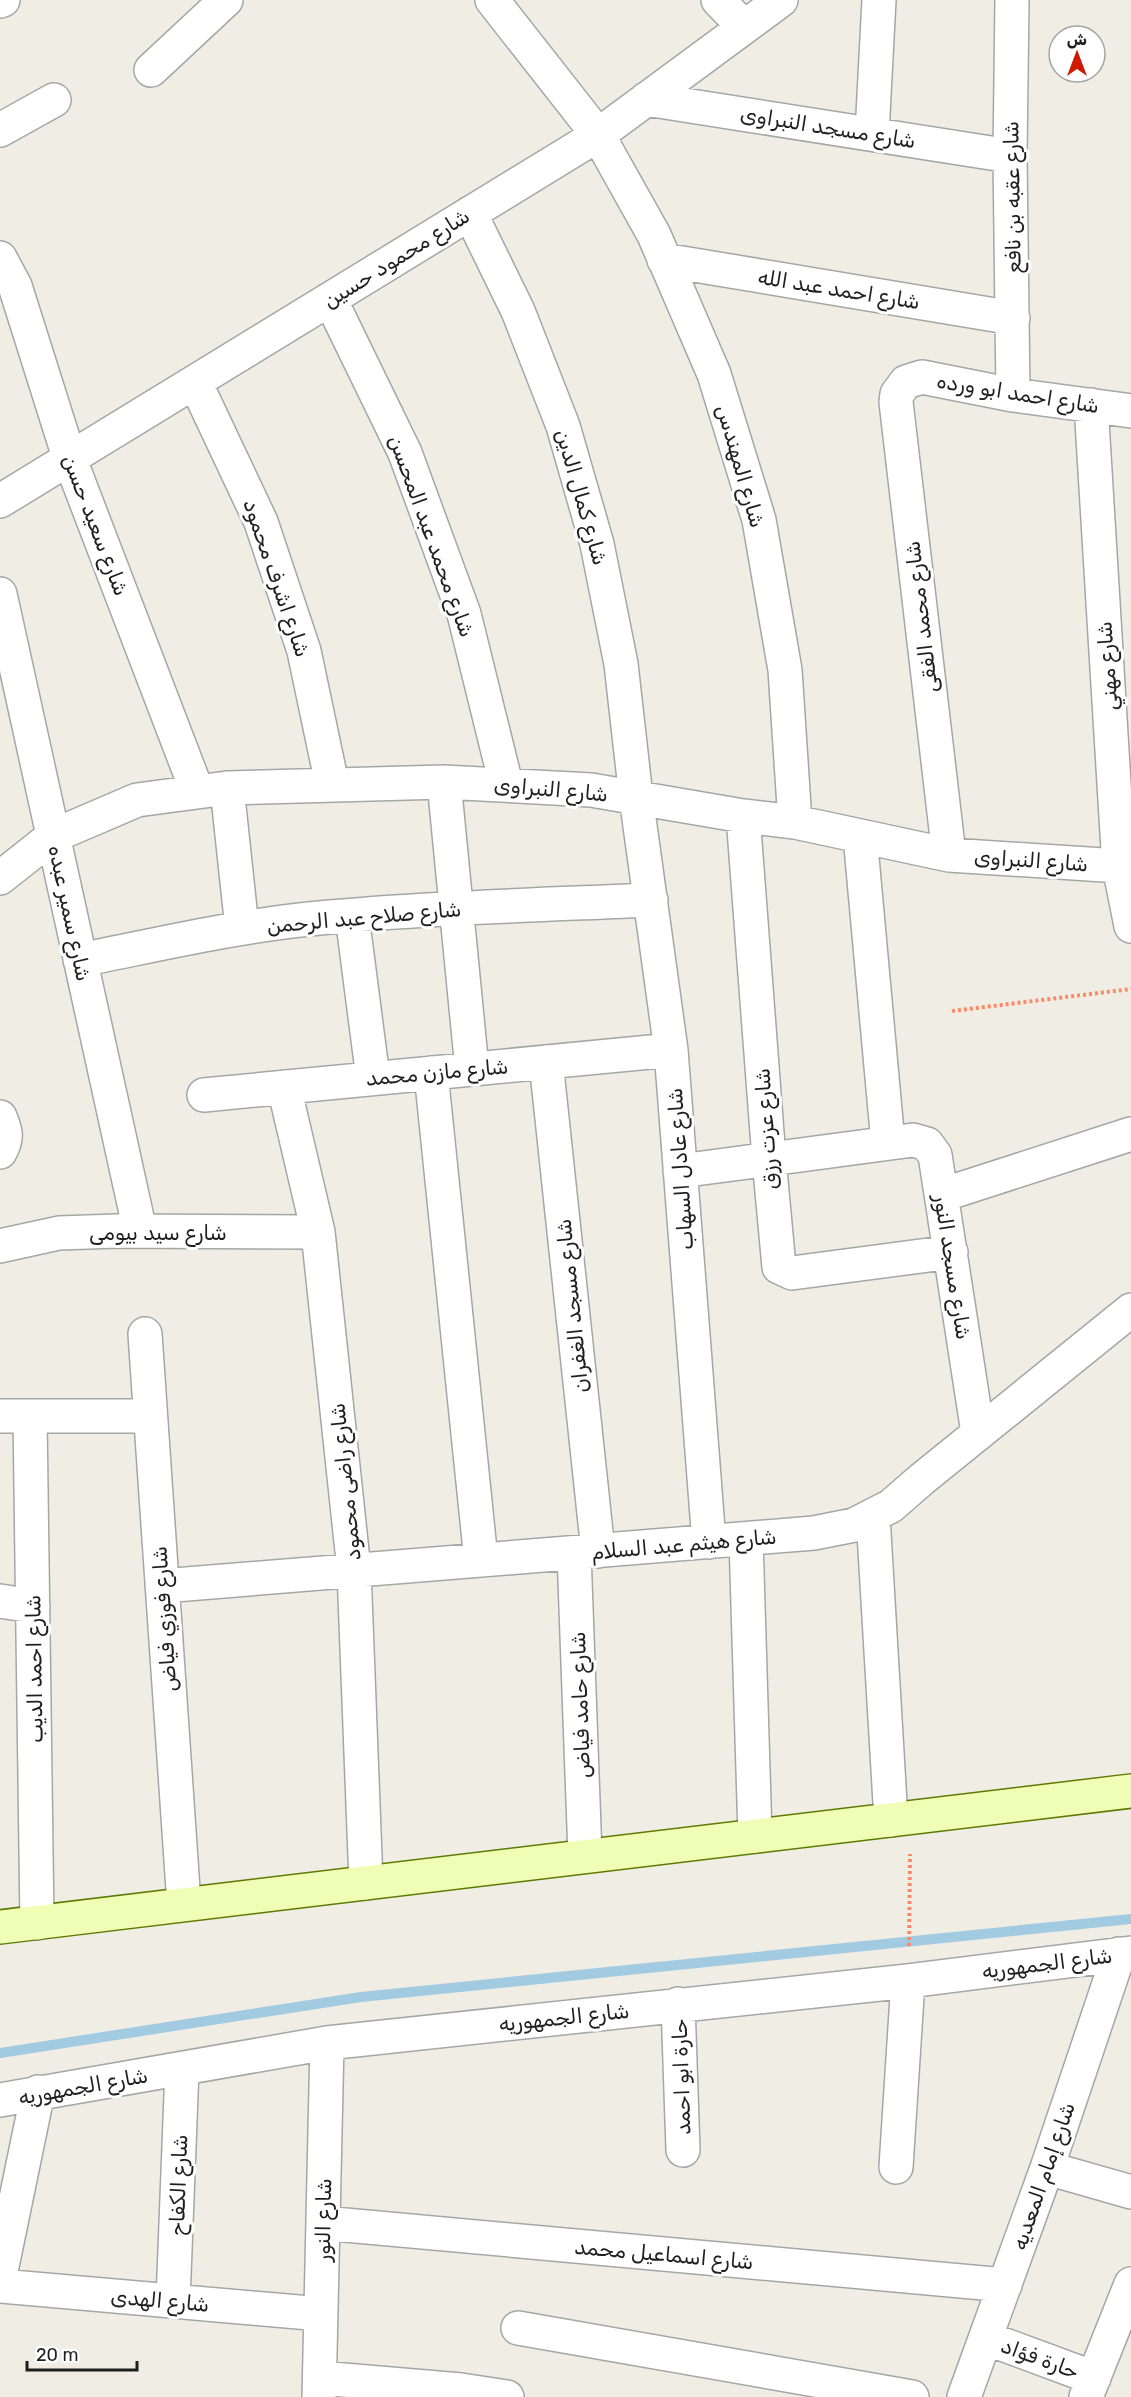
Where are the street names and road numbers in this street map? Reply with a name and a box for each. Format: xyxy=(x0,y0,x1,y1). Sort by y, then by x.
street label: شارع مسجد النبراوى xyxy=(738,101,918,155)
street label: شارع عقبه بن نافع xyxy=(998,121,1029,273)
street label: شارع محمود حسين xyxy=(318,203,475,315)
street label: شارع احمد عبد الله xyxy=(756,264,922,316)
street label: شارع احمد ابو ورده xyxy=(935,368,1101,420)
street label: شارع المهندس xyxy=(710,402,770,531)
street label: شارع كمال الدين xyxy=(549,426,613,568)
street label: شارع محمد عبد المحسن xyxy=(382,432,480,641)
street label: شارع سعيد حسن xyxy=(56,451,134,600)
street label: شارع اشرف محمود xyxy=(236,496,316,661)
street label: شارع محمد الفقى xyxy=(899,539,945,694)
street label: شارع مهني xyxy=(1091,620,1127,712)
street label: شارع النبراوى xyxy=(493,772,609,808)
street label: شارع سمير عبده xyxy=(41,843,97,984)
street label: شارع النبراوى xyxy=(973,844,1089,878)
street label: شارع صلاح عبد الرحمن xyxy=(266,896,462,940)
street label: شارع مازن محمد xyxy=(365,1053,510,1093)
street label: شارع عزت رزق xyxy=(749,1067,785,1191)
street label: شارع عادل السهاب xyxy=(662,1087,700,1251)
street label: شارع مسجد النور xyxy=(927,1191,977,1342)
street label: شارع مسجد الغفران xyxy=(550,1218,596,1394)
street label: شارع سيد بيومى xyxy=(89,1220,227,1247)
street label: شارع راضى محمود xyxy=(324,1402,368,1562)
street label: شارع هيثم عبد السلام xyxy=(590,1523,778,1567)
street label: شارع فوزي فياض xyxy=(146,1545,184,1693)
street label: شارع احمد الديب xyxy=(20,1595,50,1743)
street label: شارع حامد فياض xyxy=(565,1631,597,1779)
street label: شارع الجمهوريه xyxy=(980,1943,1114,1985)
street label: شارع الجمهوريه xyxy=(497,1998,631,2038)
street label: حارة ابو احمد xyxy=(666,2018,696,2136)
street label: شارع الجمهوريه xyxy=(16,2062,150,2112)
street label: شارع إمام المعديه xyxy=(1006,2099,1082,2254)
street label: شارع الكفاح xyxy=(164,2134,194,2236)
street label: شارع النور xyxy=(310,2178,338,2264)
street label: شارع اسماعيل محمد xyxy=(573,2234,755,2276)
street label: شارع الهدى xyxy=(109,2283,210,2319)
street label: حارة فؤاد xyxy=(998,2332,1082,2384)

